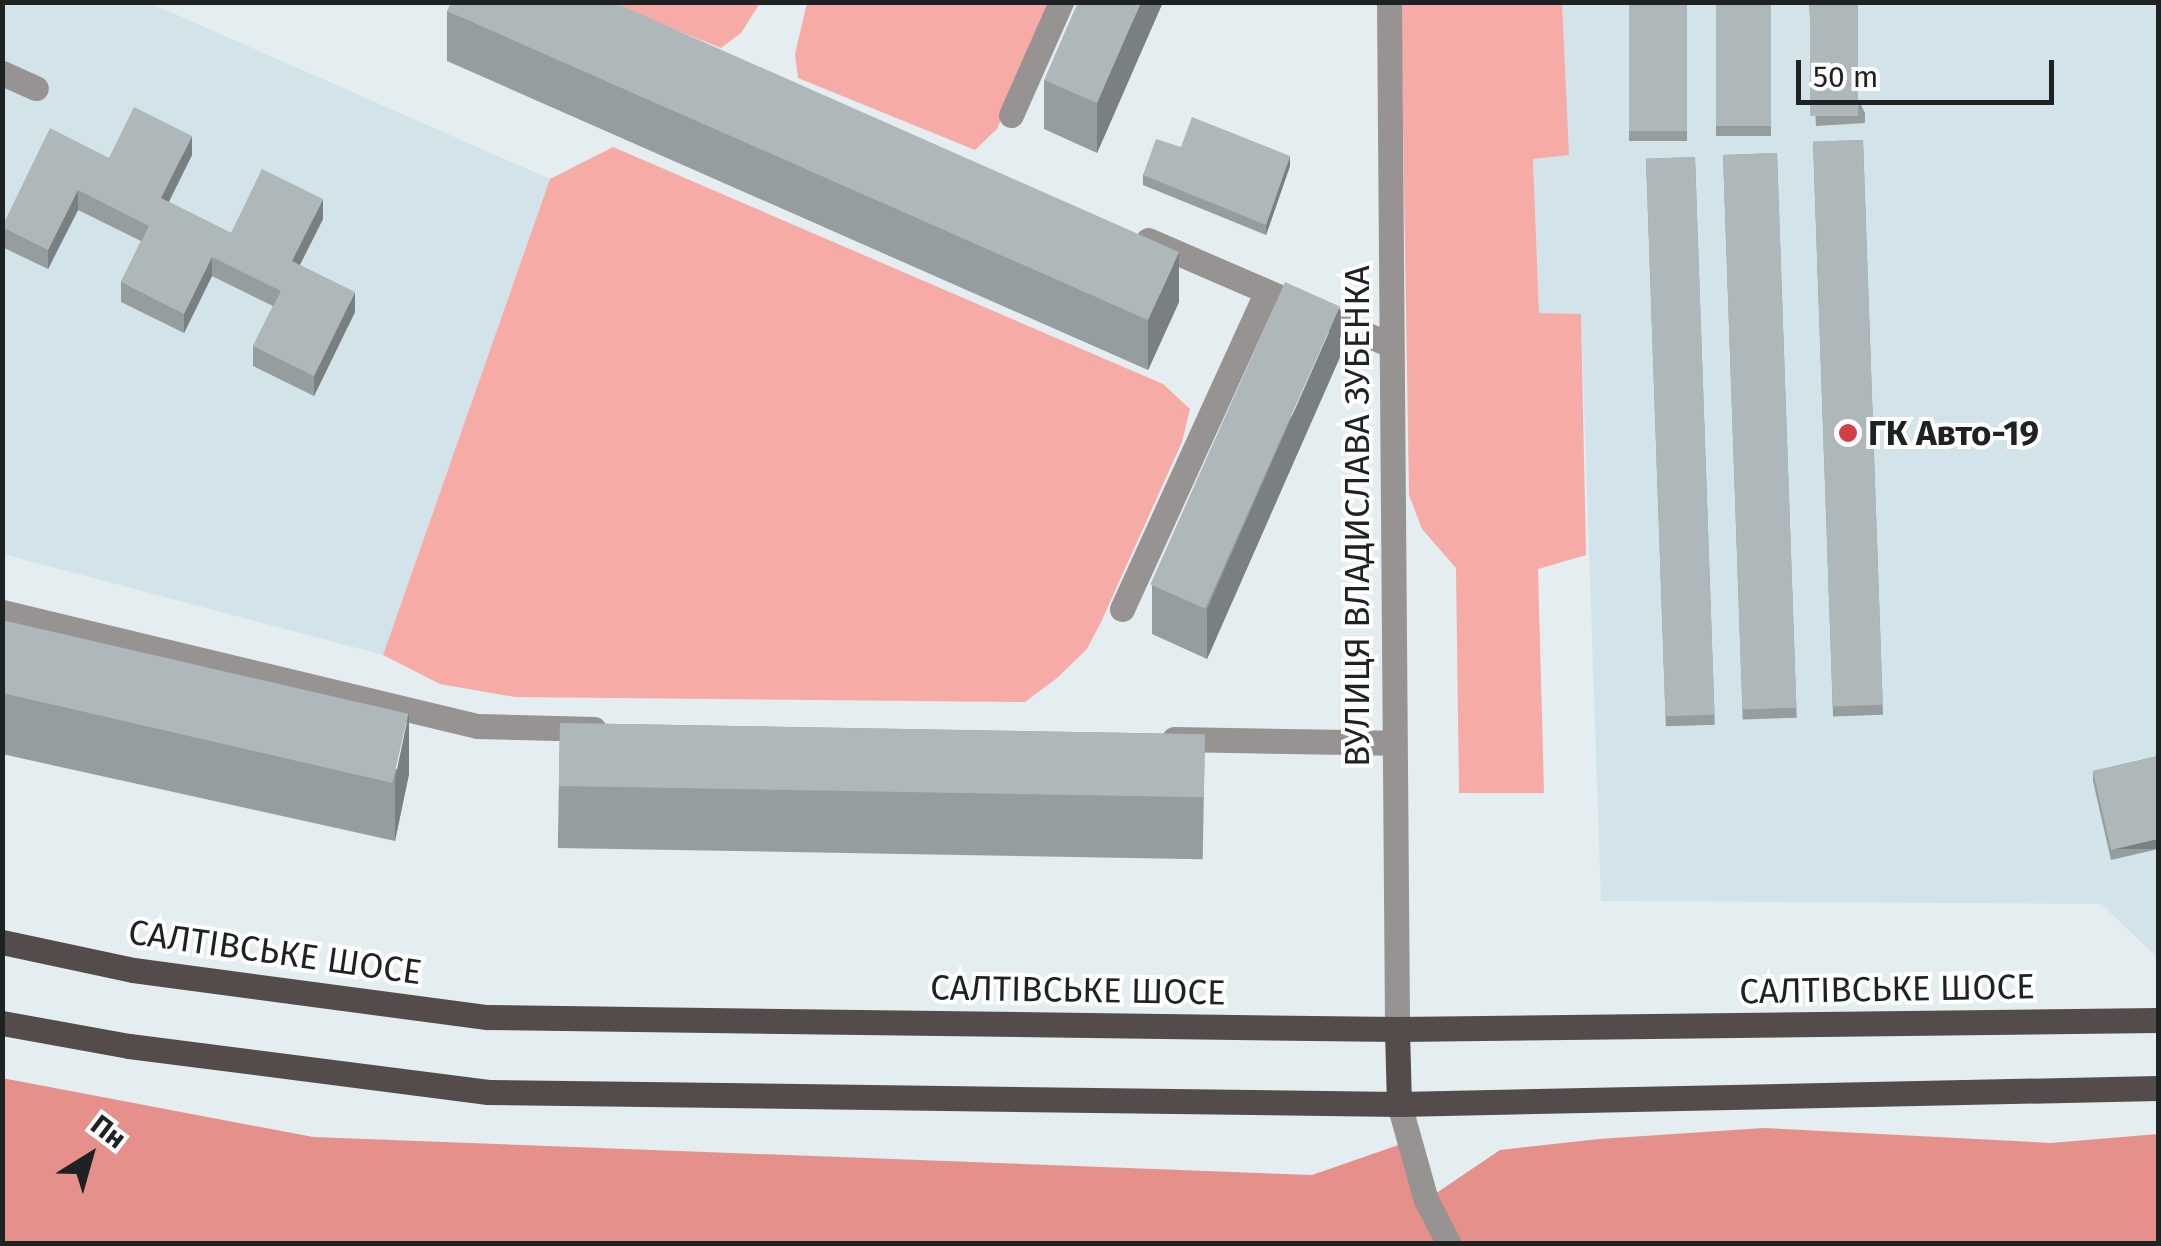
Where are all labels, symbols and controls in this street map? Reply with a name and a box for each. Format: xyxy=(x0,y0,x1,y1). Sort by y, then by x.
scale bar xyxy=(1801,40,2058,102)
text: 50 m xyxy=(1813,59,1878,95)
street label: ВУЛИЦЯ ВЛАДИСЛАВА ЗУБЕНКА xyxy=(1336,265,1378,767)
place label: ГК Авто-19 xyxy=(1868,412,2039,454)
marker: ГК Авто-19 xyxy=(1837,422,1859,444)
street label: САЛТІВСЬКЕ ШОСЕ xyxy=(126,911,424,993)
street label: САЛТІВСЬКЕ ШОСЕ xyxy=(1739,965,2035,1013)
street label: САЛТІВСЬКЕ ШОСЕ xyxy=(930,966,1226,1014)
north arrow xyxy=(40,1106,140,1206)
text: Пн xyxy=(84,1108,132,1155)

